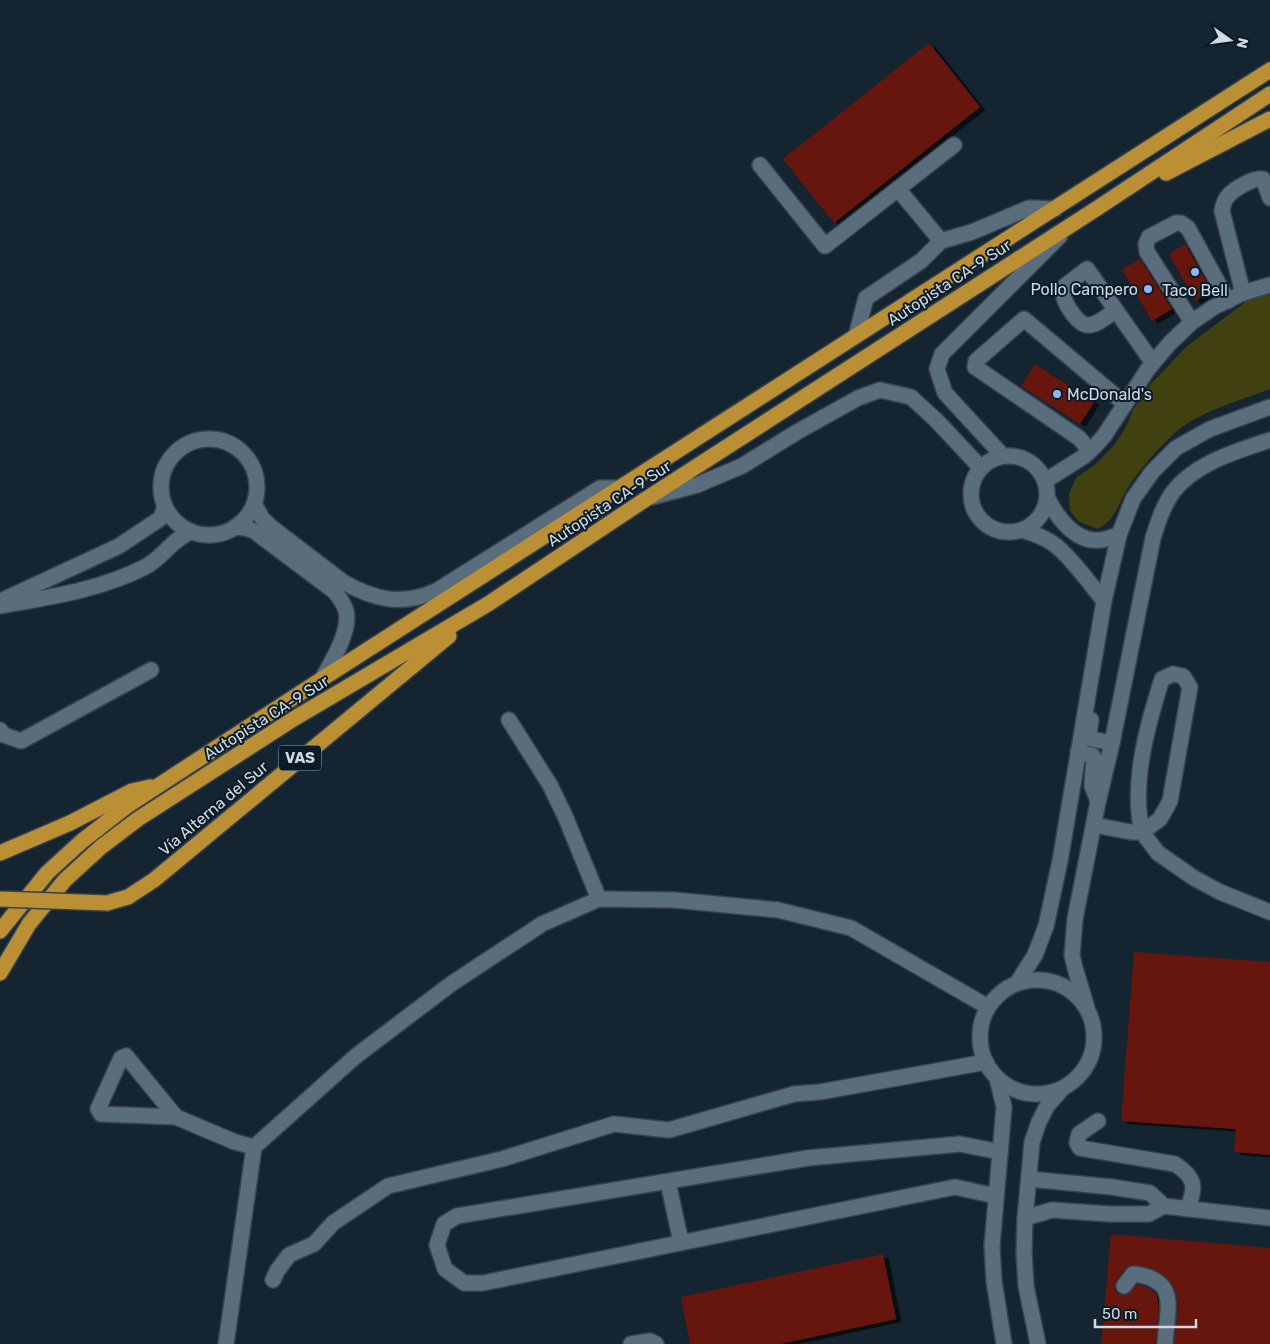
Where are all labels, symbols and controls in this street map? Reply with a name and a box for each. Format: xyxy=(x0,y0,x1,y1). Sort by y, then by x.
north arrow xyxy=(1205,15,1255,65)
text: N xyxy=(1233,36,1252,50)
street label: Autopista CA-9 Sur xyxy=(884,235,1015,330)
marker: Taco Bell xyxy=(1189,266,1201,278)
place label: Pollo Campero xyxy=(1030,280,1138,299)
place label: Taco Bell xyxy=(1162,281,1228,300)
marker: Pollo Campero xyxy=(1142,283,1154,295)
place label: McDonald's xyxy=(1067,385,1152,404)
marker: McDonald's xyxy=(1051,388,1063,400)
street label: Autopista CA-9 Sur xyxy=(544,456,675,551)
street label: Autopista CA-9 Sur xyxy=(200,671,332,764)
road number: VAS xyxy=(279,746,321,770)
street label: Vía Alterna del Sur xyxy=(155,757,272,860)
scale bar xyxy=(1095,1296,1196,1328)
text: 50 m xyxy=(1102,1305,1137,1323)

